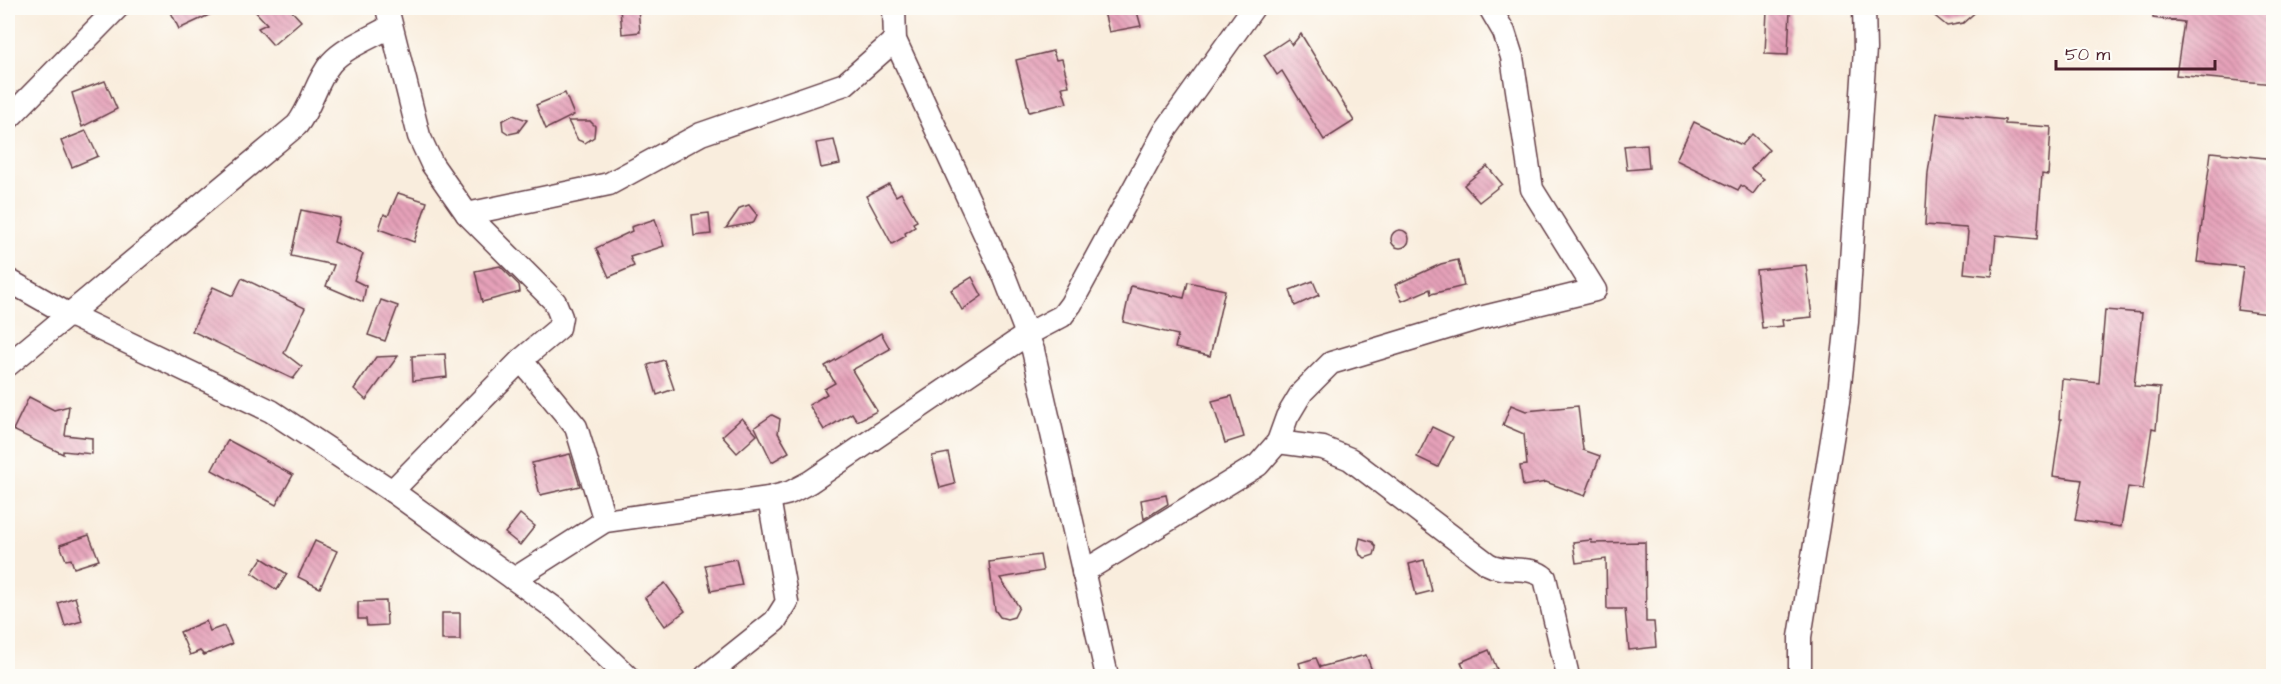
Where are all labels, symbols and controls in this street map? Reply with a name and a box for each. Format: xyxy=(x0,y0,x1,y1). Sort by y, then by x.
scale bar xyxy=(2056,33,2215,71)
text: 50 m xyxy=(2065,42,2110,67)

